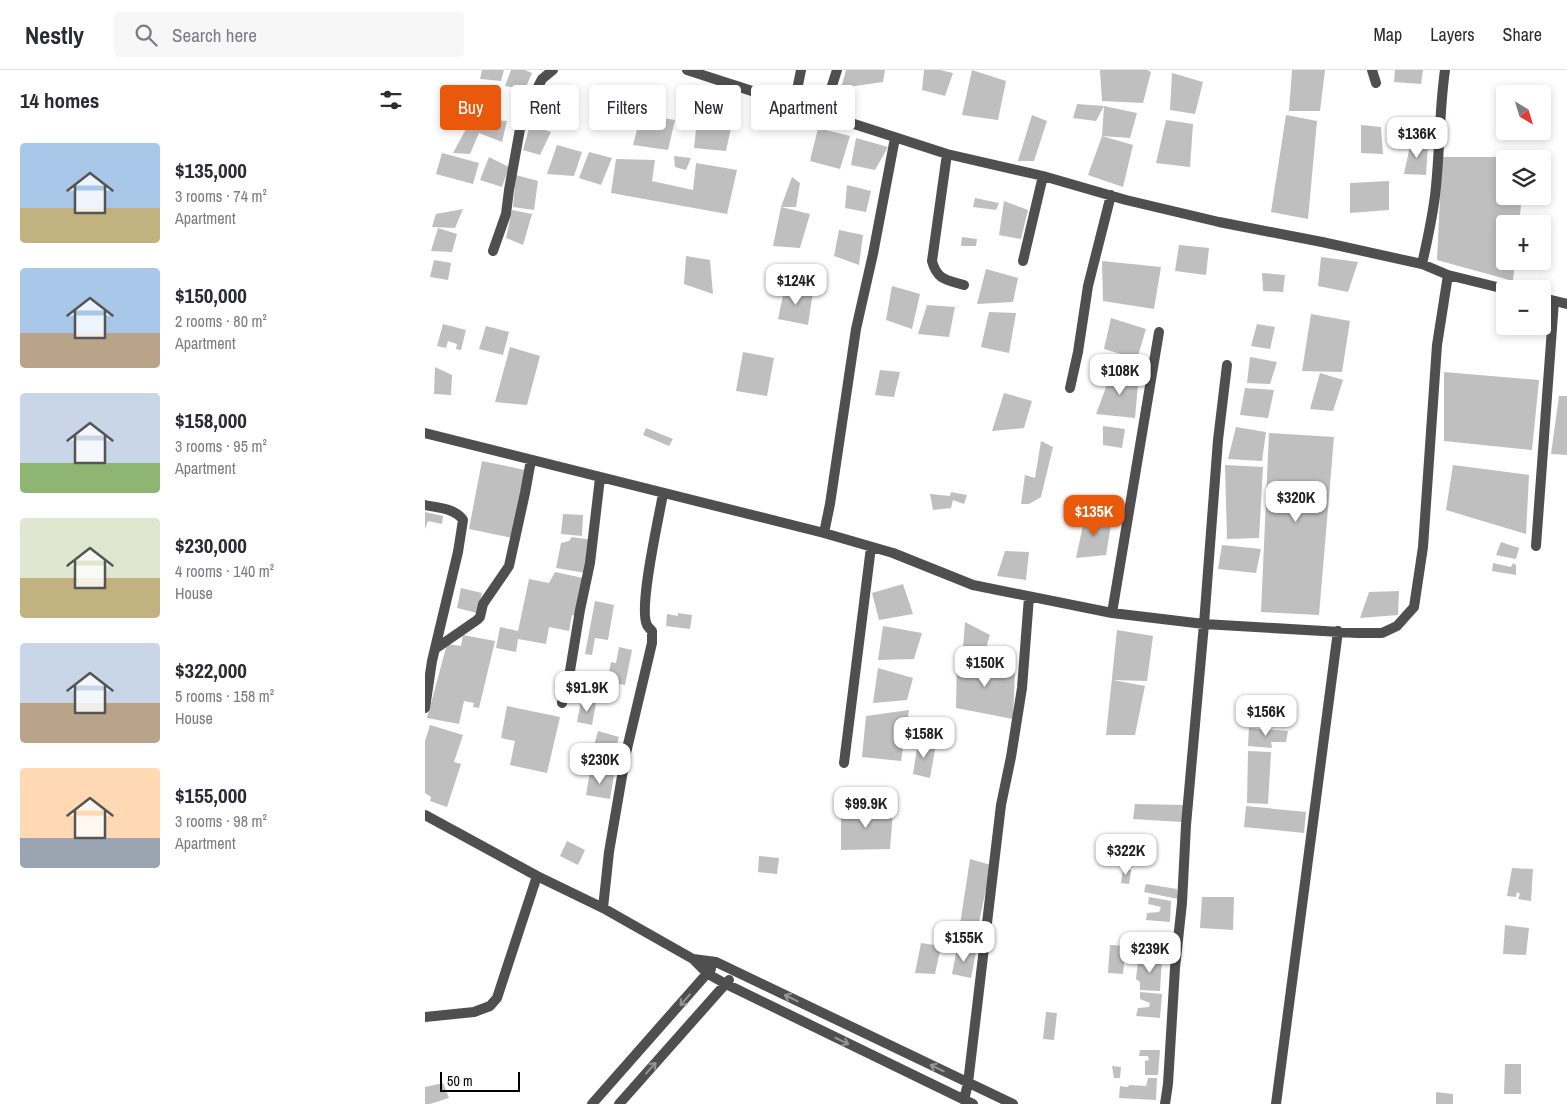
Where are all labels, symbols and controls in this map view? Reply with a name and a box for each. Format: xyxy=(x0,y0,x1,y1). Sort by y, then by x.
search box xyxy=(114,12,464,57)
text: Nestly xyxy=(25,19,84,51)
icon: search xyxy=(132,21,160,49)
text: Search here xyxy=(172,22,257,48)
text: Map xyxy=(1374,22,1402,47)
text: Layers xyxy=(1430,22,1475,47)
text: Share xyxy=(1503,22,1542,47)
chip: Buy xyxy=(440,85,501,130)
chip: Rent xyxy=(511,85,579,130)
chip: Filters xyxy=(589,85,666,130)
chip: New xyxy=(676,85,741,130)
chip: Apartment xyxy=(751,85,855,130)
north arrow xyxy=(1496,85,1551,140)
map controls xyxy=(1496,85,1551,335)
text: 14 homes xyxy=(20,86,99,115)
icon: filters xyxy=(377,86,405,114)
pin: $136K xyxy=(1382,116,1452,159)
text: $136K xyxy=(1398,122,1436,144)
button: layers xyxy=(1496,150,1551,205)
text: $135,000 xyxy=(175,156,247,185)
icon: home xyxy=(60,163,120,223)
text: 3 rooms · 74 m² xyxy=(175,185,267,207)
text: Apartment xyxy=(175,207,236,229)
button: + xyxy=(1496,215,1551,270)
pin: $124K xyxy=(761,264,831,306)
text: $124K xyxy=(777,269,815,291)
button: − xyxy=(1496,280,1551,335)
text: $150,000 xyxy=(175,281,247,310)
icon: home xyxy=(60,288,120,348)
text: 2 rooms · 80 m² xyxy=(175,310,267,332)
text: Apartment xyxy=(175,332,236,354)
pin: $108K xyxy=(1085,354,1155,396)
text: $108K xyxy=(1101,359,1139,381)
text: $158,000 xyxy=(175,406,247,435)
icon: home xyxy=(60,413,120,473)
text: 3 rooms · 95 m² xyxy=(175,435,267,457)
text: Apartment xyxy=(175,457,236,479)
pin: $320K xyxy=(1261,480,1331,523)
text: $320K xyxy=(1277,486,1315,508)
pin: $135K xyxy=(1059,494,1129,537)
text: $135K xyxy=(1075,500,1113,522)
text: $230,000 xyxy=(175,531,247,560)
icon: home xyxy=(60,538,120,598)
text: 4 rooms · 140 m² xyxy=(175,560,274,582)
text: House xyxy=(175,582,213,604)
pin: $150K xyxy=(950,646,1020,688)
text: $150K xyxy=(966,651,1004,673)
text: $322,000 xyxy=(175,656,247,685)
icon: home xyxy=(60,663,120,723)
pin: $91.9K xyxy=(546,670,628,713)
text: $91.9K xyxy=(566,676,608,698)
text: 5 rooms · 158 m² xyxy=(175,685,274,707)
pin: $156K xyxy=(1231,694,1301,737)
text: $156K xyxy=(1247,700,1285,722)
text: House xyxy=(175,707,213,729)
pin: $158K xyxy=(889,716,959,759)
text: $158K xyxy=(905,722,943,744)
pin: $230K xyxy=(565,742,635,785)
text: $230K xyxy=(581,748,619,770)
text: $155,000 xyxy=(175,781,247,810)
pin: $99.9K xyxy=(825,786,907,829)
icon: home xyxy=(60,788,120,848)
text: $99.9K xyxy=(845,792,887,814)
text: 3 rooms · 98 m² xyxy=(175,810,267,832)
text: Apartment xyxy=(175,832,236,854)
pin: $322K xyxy=(1091,834,1161,876)
text: $322K xyxy=(1107,839,1145,861)
pin: $155K xyxy=(929,920,999,963)
text: $155K xyxy=(945,926,983,948)
pin: $239K xyxy=(1115,932,1185,974)
text: $239K xyxy=(1131,937,1169,959)
one-way arrow xyxy=(679,993,690,1006)
one-way arrow xyxy=(783,993,798,1003)
one-way arrow xyxy=(834,1037,849,1046)
one-way arrow xyxy=(646,1061,657,1074)
one-way arrow xyxy=(930,1063,945,1072)
scale bar xyxy=(440,1069,520,1092)
text: 50 m xyxy=(447,1072,473,1090)

